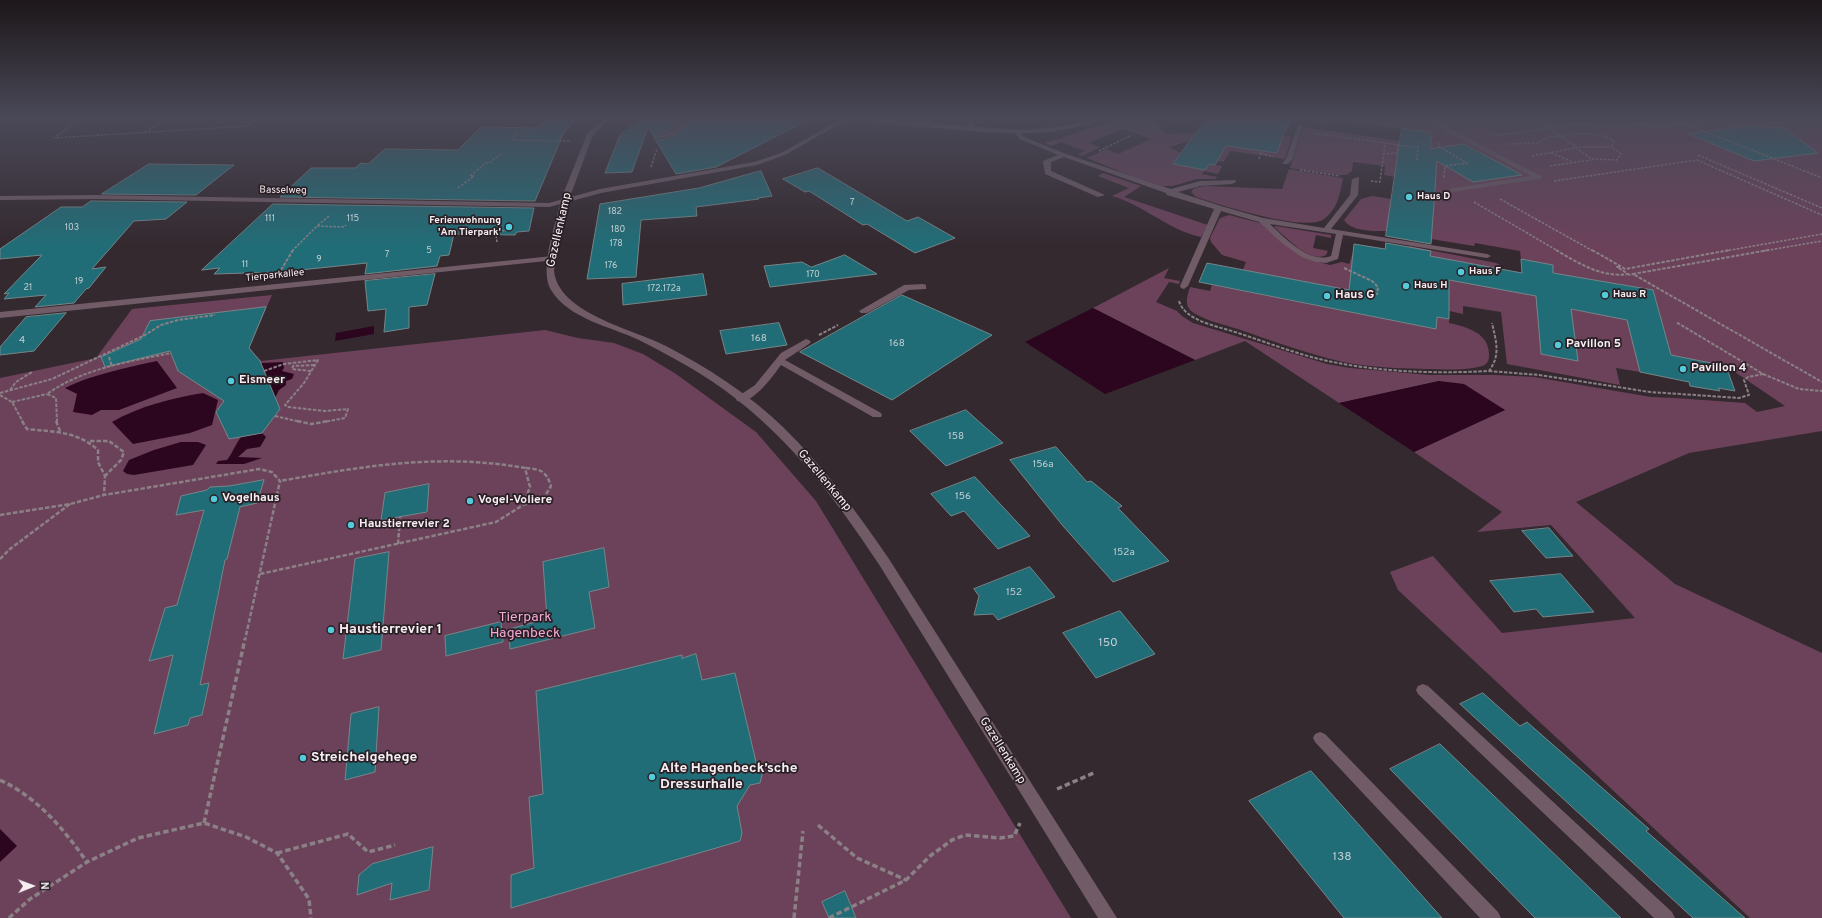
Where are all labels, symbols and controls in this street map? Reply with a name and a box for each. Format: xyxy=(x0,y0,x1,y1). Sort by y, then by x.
street label: Basselweg xyxy=(259,185,307,197)
street label: Gazellenkamp xyxy=(544,191,576,269)
place label: Haus D xyxy=(1417,191,1450,203)
marker: Haus D xyxy=(1404,192,1414,202)
house number: 7 xyxy=(850,198,854,208)
house number: 182 xyxy=(608,207,622,217)
house number: 111 xyxy=(265,214,275,224)
house number: 115 xyxy=(347,214,359,224)
place label: Ferienwohnung 'Am Tierpark' xyxy=(429,215,501,238)
marker: Ferienwohnung 'Am Tierpark' xyxy=(504,222,514,232)
house number: 103 xyxy=(65,223,79,233)
house number: 180 xyxy=(611,225,625,235)
house number: 178 xyxy=(609,239,623,249)
house number: 5 xyxy=(426,246,432,256)
house number: 7 xyxy=(385,250,389,260)
house number: 9 xyxy=(316,255,322,265)
house number: 11 xyxy=(242,260,248,270)
house number: 176 xyxy=(605,261,617,271)
place label: Haus F xyxy=(1469,266,1501,278)
street label: Tierparkallee xyxy=(245,267,305,285)
marker: Haus F xyxy=(1456,267,1466,277)
house number: 170 xyxy=(806,270,820,280)
house number: 19 xyxy=(75,277,83,287)
place label: Haus H xyxy=(1414,280,1447,292)
marker: Haus H xyxy=(1401,281,1411,291)
house number: 21 xyxy=(24,283,32,293)
house number: 172.172a xyxy=(647,284,681,294)
place label: Haus G xyxy=(1335,289,1375,303)
place label: Haus R xyxy=(1613,289,1646,301)
marker: Haus R xyxy=(1600,290,1610,300)
marker: Haus G xyxy=(1322,291,1332,301)
house number: 168 xyxy=(751,333,767,345)
house number: 4 xyxy=(19,335,25,347)
house number: 168 xyxy=(889,338,905,350)
place label: Pavillon 5 xyxy=(1566,338,1621,352)
marker: Pavillon 5 xyxy=(1553,340,1563,350)
place label: Pavillon 4 xyxy=(1691,362,1747,376)
marker: Pavillon 4 xyxy=(1678,364,1688,374)
place label: Eismeer xyxy=(239,374,285,388)
marker: Eismeer xyxy=(226,376,236,386)
house number: 158 xyxy=(948,431,964,443)
street label: Gazellenkamp xyxy=(794,447,854,515)
house number: 156a xyxy=(1032,459,1054,471)
house number: 156 xyxy=(955,491,971,503)
place label: Vogelhaus xyxy=(222,492,280,506)
marker: Vogelhaus xyxy=(209,494,219,504)
place label: Vogel-Voliere xyxy=(478,494,552,508)
marker: Vogel-Voliere xyxy=(465,496,475,506)
place label: Haustierrevier 2 xyxy=(359,518,450,532)
marker: Haustierrevier 2 xyxy=(346,520,356,530)
house number: 152a xyxy=(1113,547,1135,559)
house number: 152 xyxy=(1006,587,1022,599)
park label: Tierpark Hagenbeck xyxy=(490,610,560,642)
place label: Haustierrevier 1 xyxy=(339,622,442,638)
marker: Haustierrevier 1 xyxy=(326,625,336,635)
house number: 150 xyxy=(1098,637,1118,651)
street label: Gazellenkamp xyxy=(976,715,1028,787)
place label: Streichelgehege xyxy=(311,750,417,766)
marker: Streichelgehege xyxy=(298,753,308,763)
place label: Alte Hagenbeck’sche Dressurhalle xyxy=(660,761,798,794)
marker: Alte Hagenbeck’sche Dressurhalle xyxy=(647,772,657,782)
house number: 138 xyxy=(1332,851,1352,865)
north arrow xyxy=(12,866,52,906)
text: N xyxy=(37,882,51,890)

